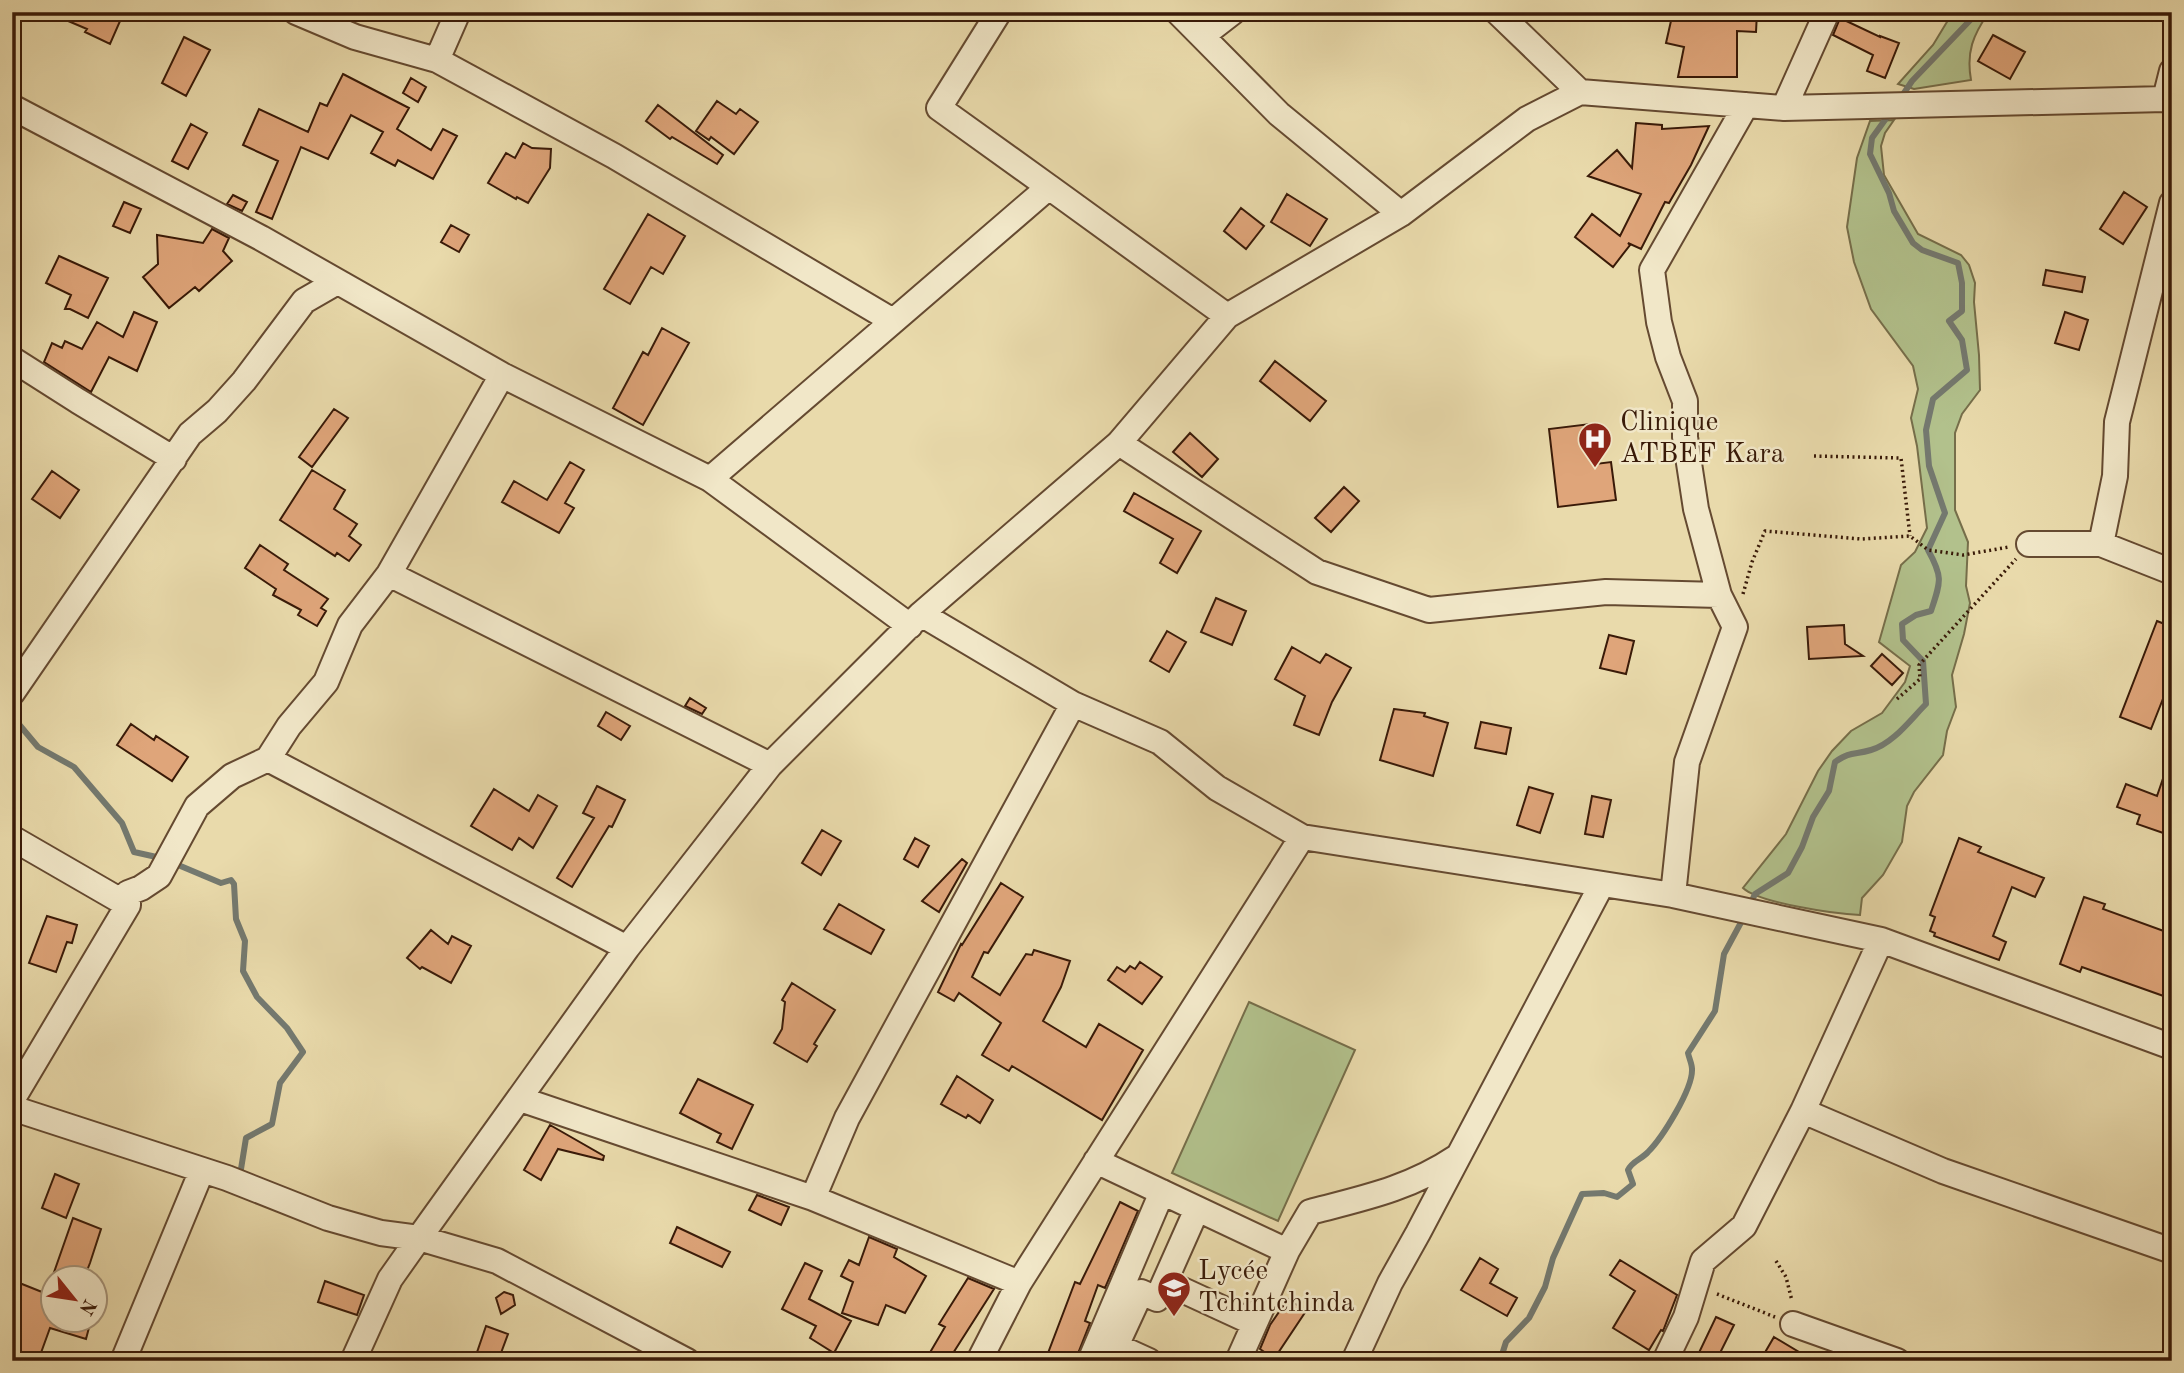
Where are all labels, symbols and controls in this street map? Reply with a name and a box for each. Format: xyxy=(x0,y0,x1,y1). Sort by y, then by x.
place label: Clinique ATBEF Kara xyxy=(1620,409,1785,469)
hospital icon: Clinique ATBEF Kara xyxy=(1576,420,1614,469)
place label: Lycée Tchintchinda xyxy=(1198,1258,1355,1318)
north arrow xyxy=(38,1264,108,1334)
school or university icon: Lycée Tchintchinda xyxy=(1155,1269,1193,1318)
text: N xyxy=(74,1295,98,1318)

